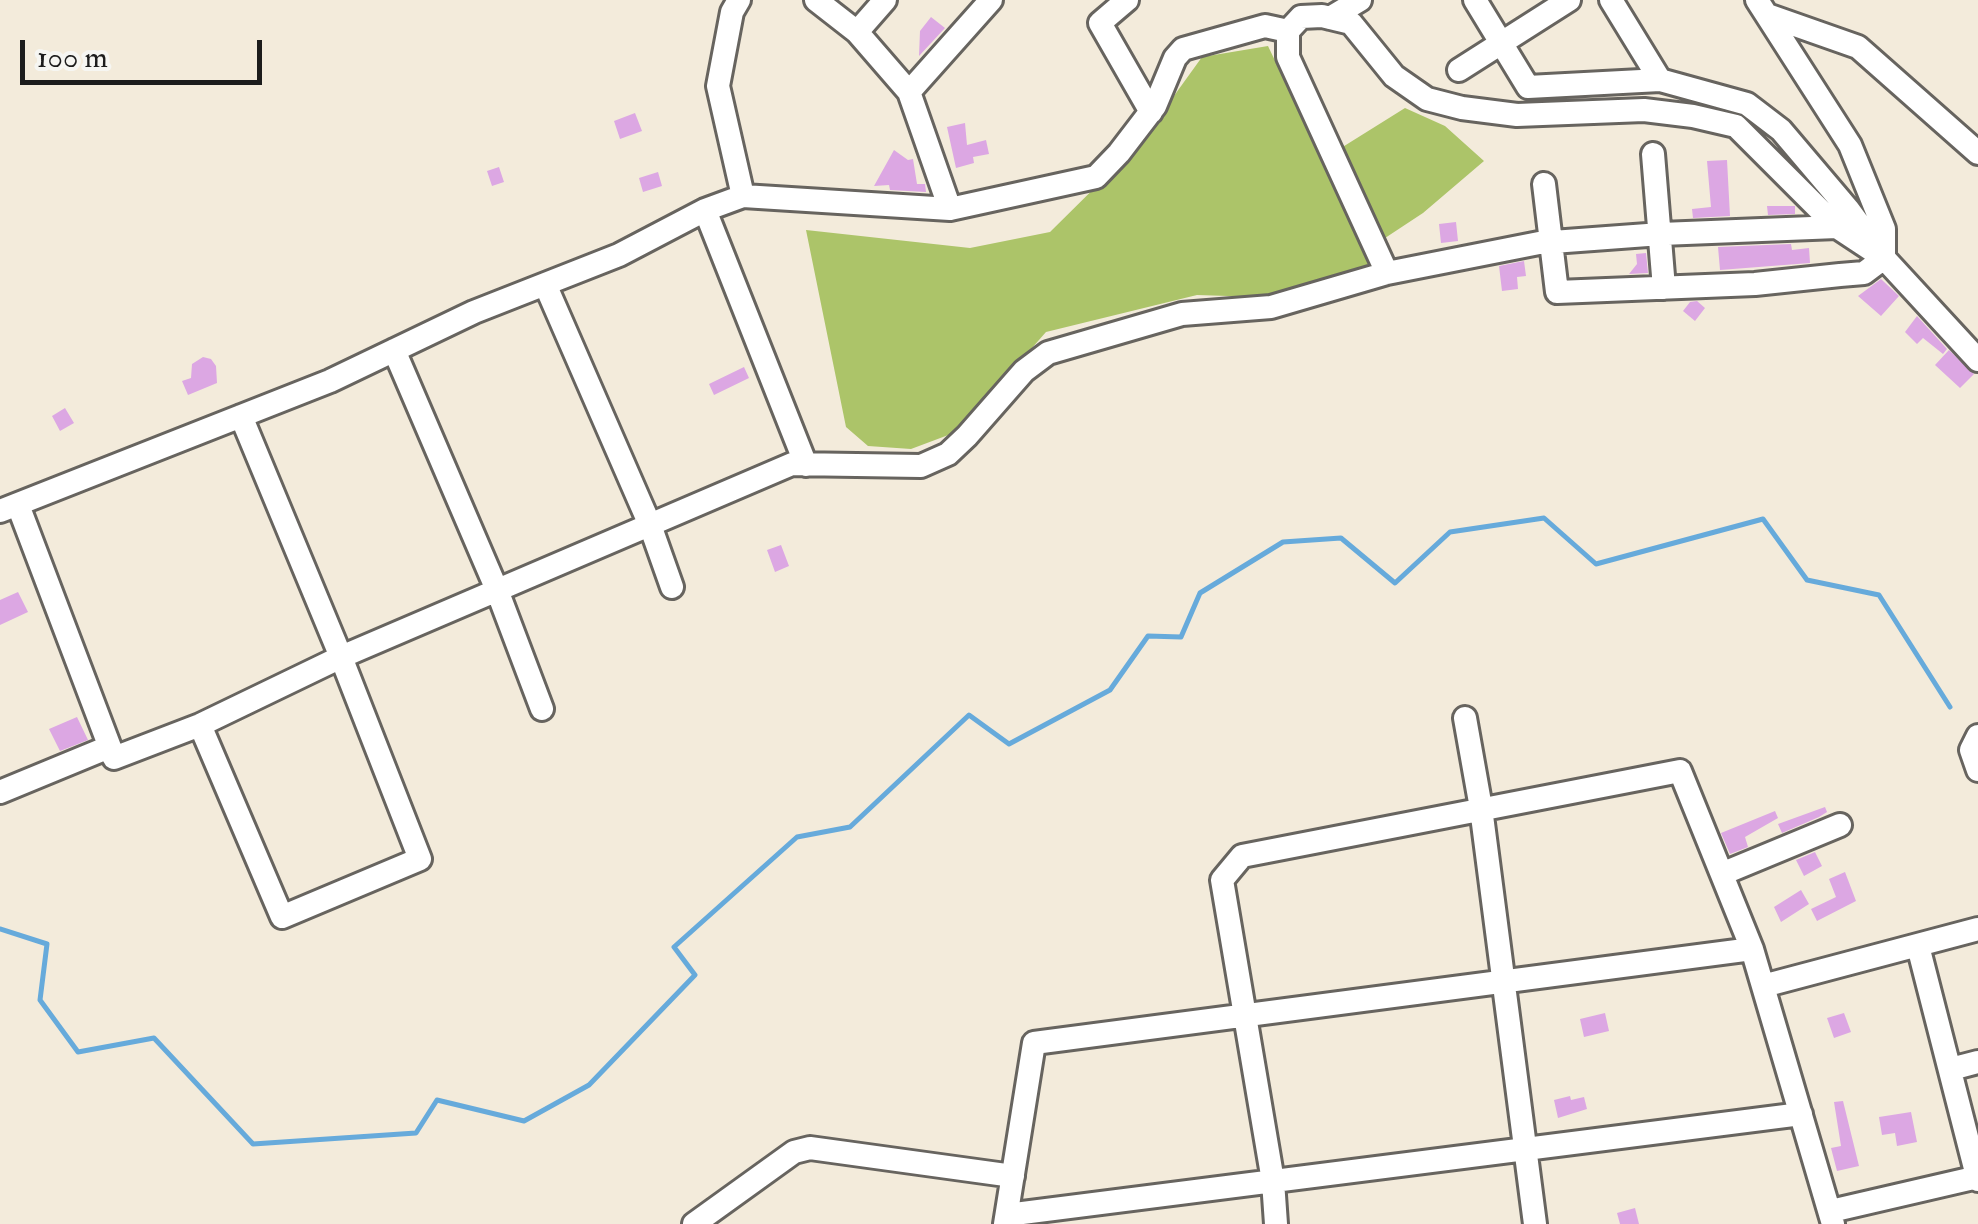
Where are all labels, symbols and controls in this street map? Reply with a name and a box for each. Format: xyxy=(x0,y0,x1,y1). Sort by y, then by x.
scale bar xyxy=(25,20,268,82)
text: 100 m xyxy=(37,39,108,76)

